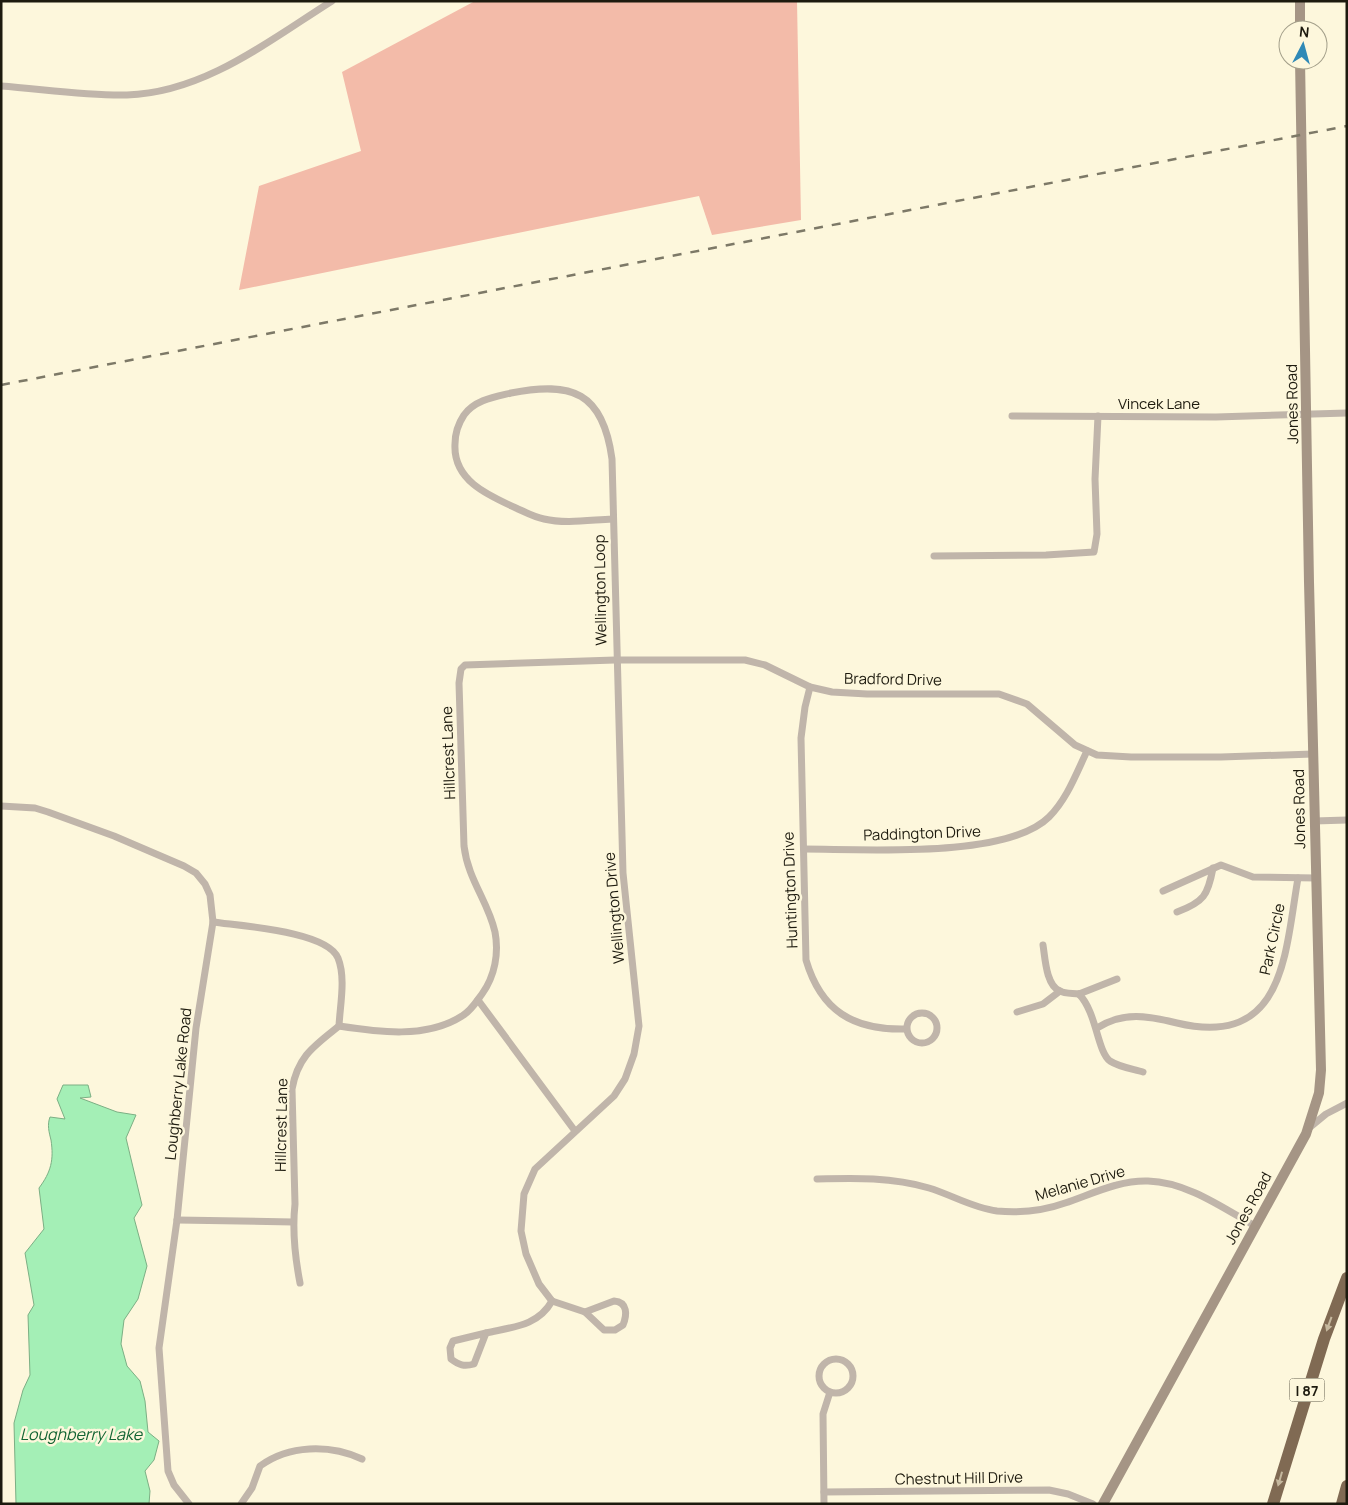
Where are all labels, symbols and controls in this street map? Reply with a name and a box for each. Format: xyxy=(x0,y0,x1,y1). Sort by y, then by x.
north arrow xyxy=(1278,20,1328,70)
text: N xyxy=(1298,22,1310,42)
street label: Jones Road xyxy=(1281,364,1303,444)
street label: Vincek Lane xyxy=(1118,393,1200,414)
street label: Wellington Loop xyxy=(589,534,611,646)
street label: Bradford Drive xyxy=(844,668,942,690)
street label: Hillcrest Lane xyxy=(436,706,460,800)
street label: Jones Road xyxy=(1288,769,1310,849)
street label: Paddington Drive xyxy=(863,820,981,846)
street label: Huntington Drive xyxy=(777,831,803,949)
street label: Wellington Drive xyxy=(599,851,629,965)
street label: Park Circle xyxy=(1254,901,1290,977)
street label: Loughberry Lake Road xyxy=(160,1007,196,1161)
street label: Hillcrest Lane xyxy=(270,1078,292,1172)
street label: Melanie Drive xyxy=(1033,1160,1128,1206)
street label: Jones Road xyxy=(1219,1168,1277,1248)
one-way arrow xyxy=(1325,1316,1332,1331)
road number: I 87 xyxy=(1290,1378,1324,1402)
water label: Loughberry Lake xyxy=(20,1423,144,1445)
street label: Chestnut Hill Drive xyxy=(895,1466,1023,1490)
one-way arrow xyxy=(1276,1471,1284,1486)

